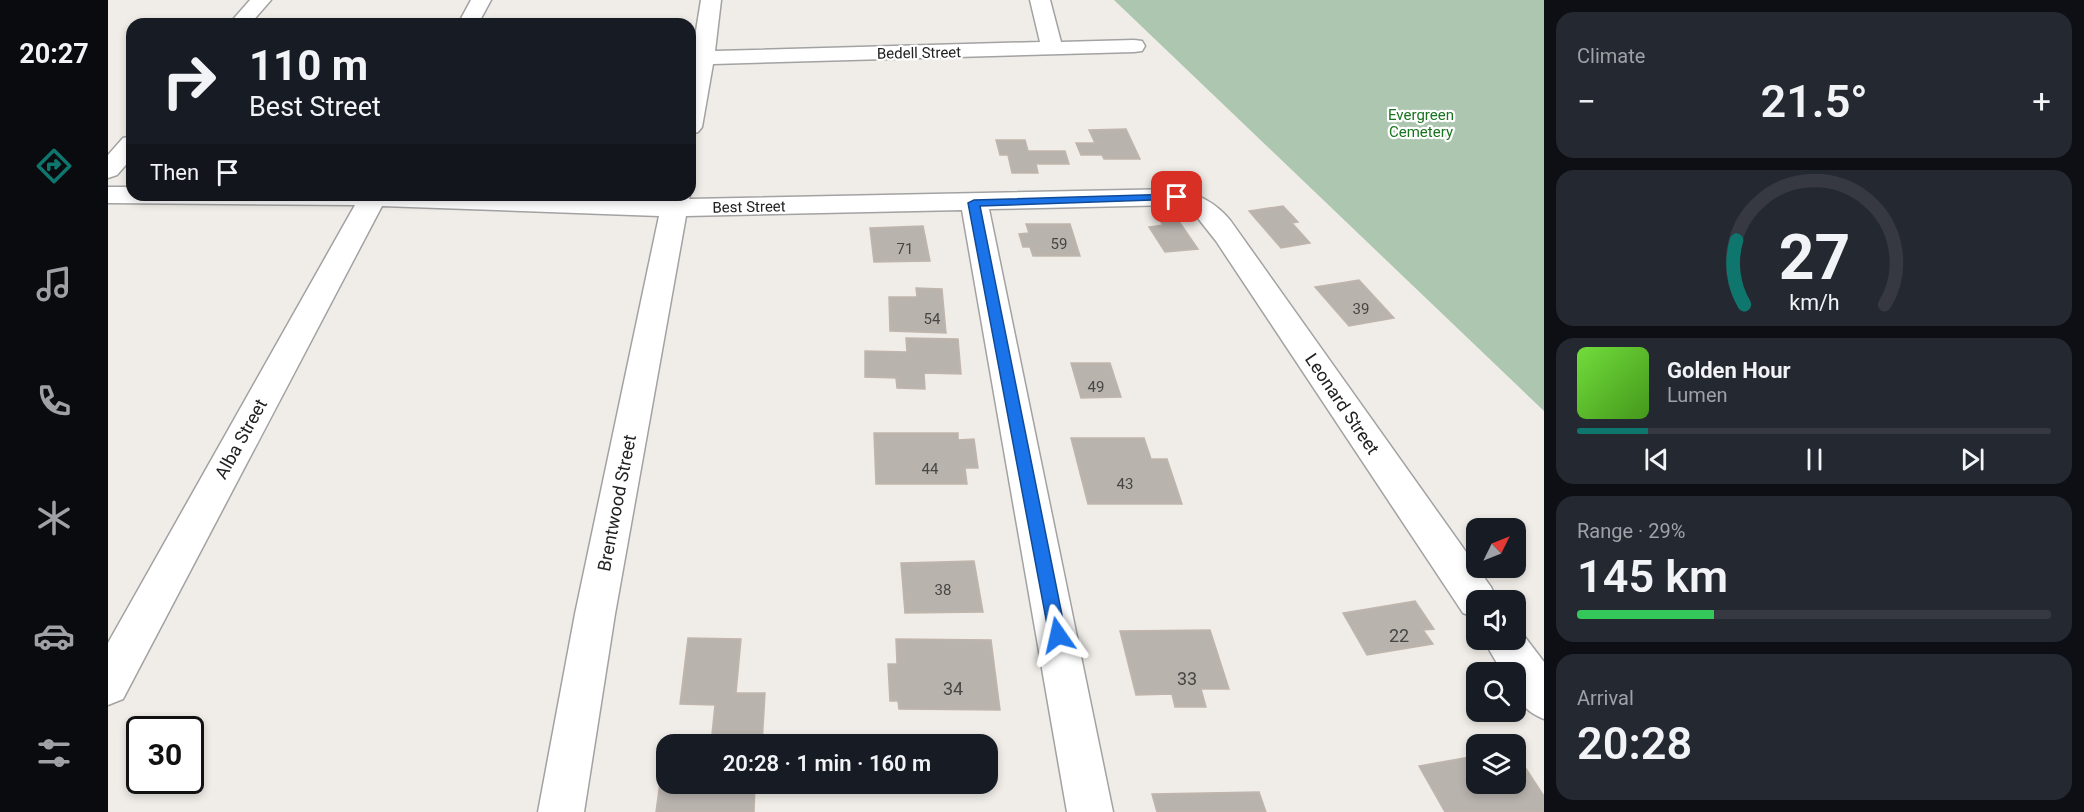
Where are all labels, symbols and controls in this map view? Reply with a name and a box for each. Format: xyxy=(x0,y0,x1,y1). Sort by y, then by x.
text: 20:27 xyxy=(19,38,89,70)
text: 110 m xyxy=(249,41,368,90)
icon: right xyxy=(150,42,228,120)
street label: Bedell Street xyxy=(877,43,961,63)
text: Climate xyxy=(1577,44,1645,68)
text: 21.5° xyxy=(1760,75,1868,128)
text: − xyxy=(1577,82,1596,121)
text: + xyxy=(2032,82,2051,121)
text: Best Street xyxy=(249,91,381,123)
park label: Evergreen Cemetery xyxy=(1388,106,1454,141)
icon: directions xyxy=(33,145,75,187)
icon: arrive xyxy=(211,156,244,189)
text: Then xyxy=(150,160,199,185)
pin xyxy=(1151,171,1202,222)
icon: arrive xyxy=(1160,180,1193,213)
street label: Best Street xyxy=(712,197,786,217)
text: 27 xyxy=(1778,221,1850,294)
house number: 59 xyxy=(1051,235,1067,253)
house number: 71 xyxy=(897,240,913,258)
icon: music xyxy=(33,263,75,305)
text: km/h xyxy=(1789,290,1839,315)
house number: 39 xyxy=(1353,300,1369,318)
house number: 54 xyxy=(924,310,941,328)
street label: Leonard Street xyxy=(1301,349,1384,458)
text: Golden Hour xyxy=(1667,358,1791,383)
house number: 49 xyxy=(1088,378,1104,396)
icon: phone xyxy=(33,380,75,422)
text: Lumen xyxy=(1667,383,1728,407)
street label: Alba Street xyxy=(210,395,271,482)
street label: Brentwood Street xyxy=(593,433,640,573)
icon: previous xyxy=(1640,443,1673,476)
icon: pause xyxy=(1798,443,1831,476)
icon: next xyxy=(1956,443,1989,476)
house number: 44 xyxy=(922,460,939,478)
house number: 43 xyxy=(1117,475,1133,493)
icon: climate xyxy=(33,497,75,539)
north arrow xyxy=(1466,518,1526,578)
map controls xyxy=(1466,518,1526,794)
text: Range · 29% xyxy=(1577,519,1685,543)
text: 145 km xyxy=(1577,550,1728,603)
house number: 38 xyxy=(935,581,951,599)
button: sound xyxy=(1466,590,1526,650)
position arrow xyxy=(1026,603,1090,667)
icon: car xyxy=(33,615,75,657)
house number: 22 xyxy=(1389,625,1409,646)
button: search xyxy=(1466,662,1526,722)
house number: 33 xyxy=(1177,668,1197,689)
house number: 34 xyxy=(943,678,963,699)
text: Arrival xyxy=(1577,686,1634,710)
speed limit sign: 30 xyxy=(126,716,204,794)
text: 20:28 xyxy=(1577,717,1692,770)
icon: filters xyxy=(33,732,75,774)
button: layers xyxy=(1466,734,1526,794)
text: 20:28 · 1 min · 160 m xyxy=(723,751,931,776)

